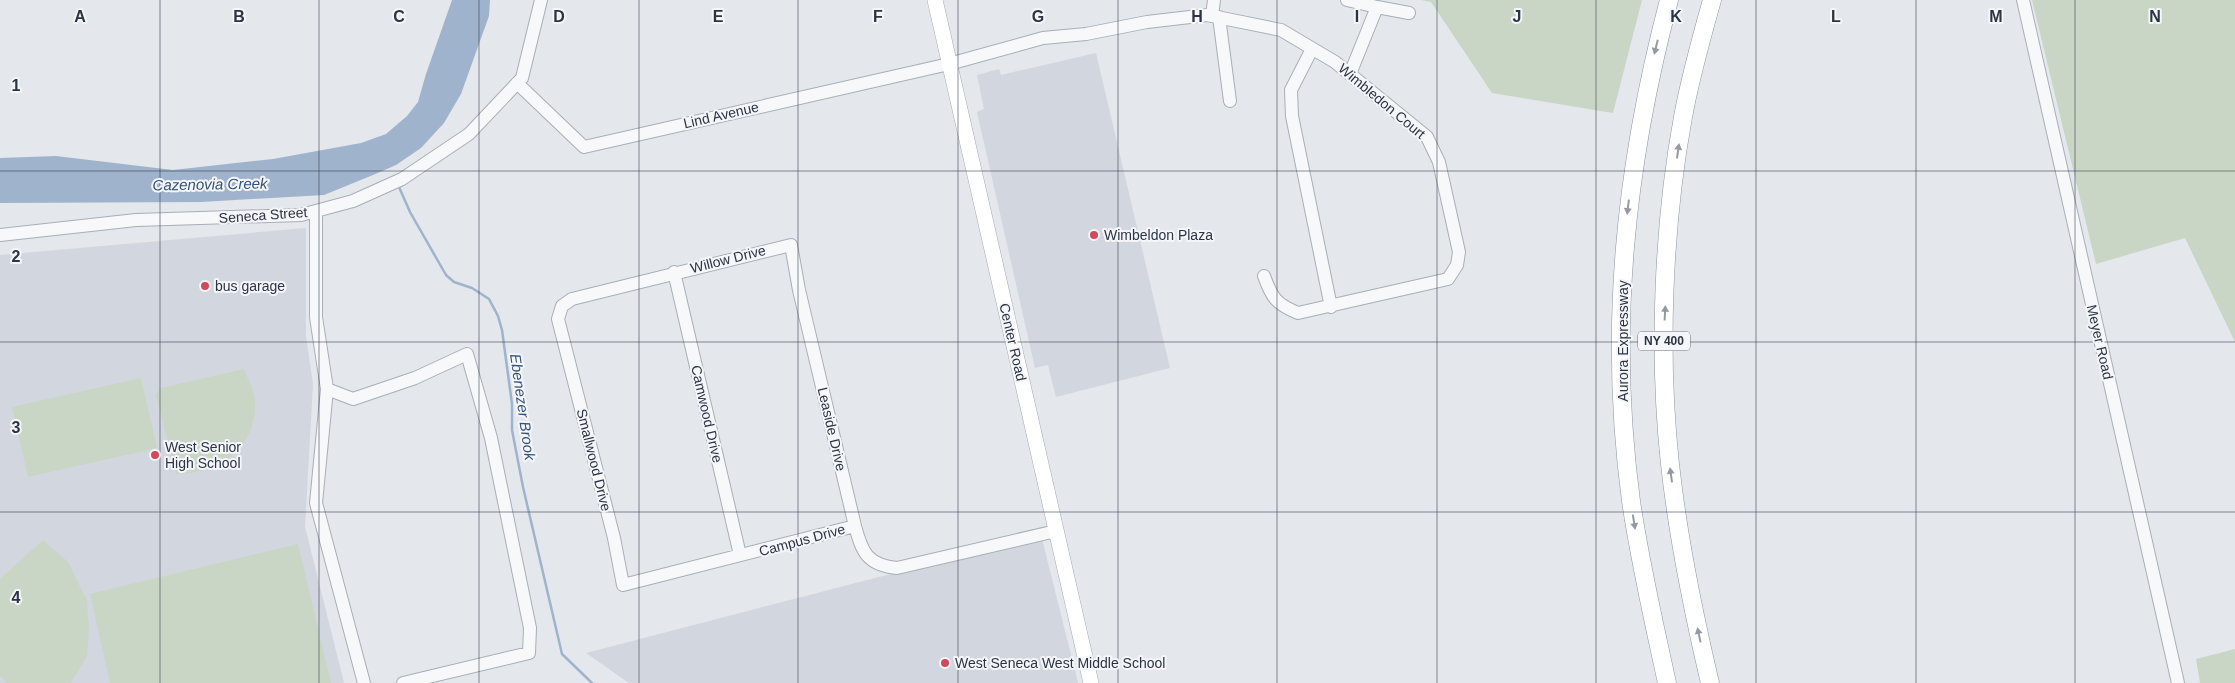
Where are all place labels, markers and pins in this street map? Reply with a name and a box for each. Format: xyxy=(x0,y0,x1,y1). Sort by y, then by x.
place label: Wimbeldon Plaza xyxy=(1104,227,1213,243)
marker: Wimbeldon Plaza xyxy=(1088,229,1100,241)
place label: bus garage xyxy=(215,278,285,294)
marker: bus garage xyxy=(199,280,211,292)
place label: West Senior High School xyxy=(165,439,241,471)
marker: West Senior High School xyxy=(149,449,161,461)
place label: West Seneca West Middle School xyxy=(955,655,1165,671)
marker: West Seneca West Middle School xyxy=(939,657,951,669)

